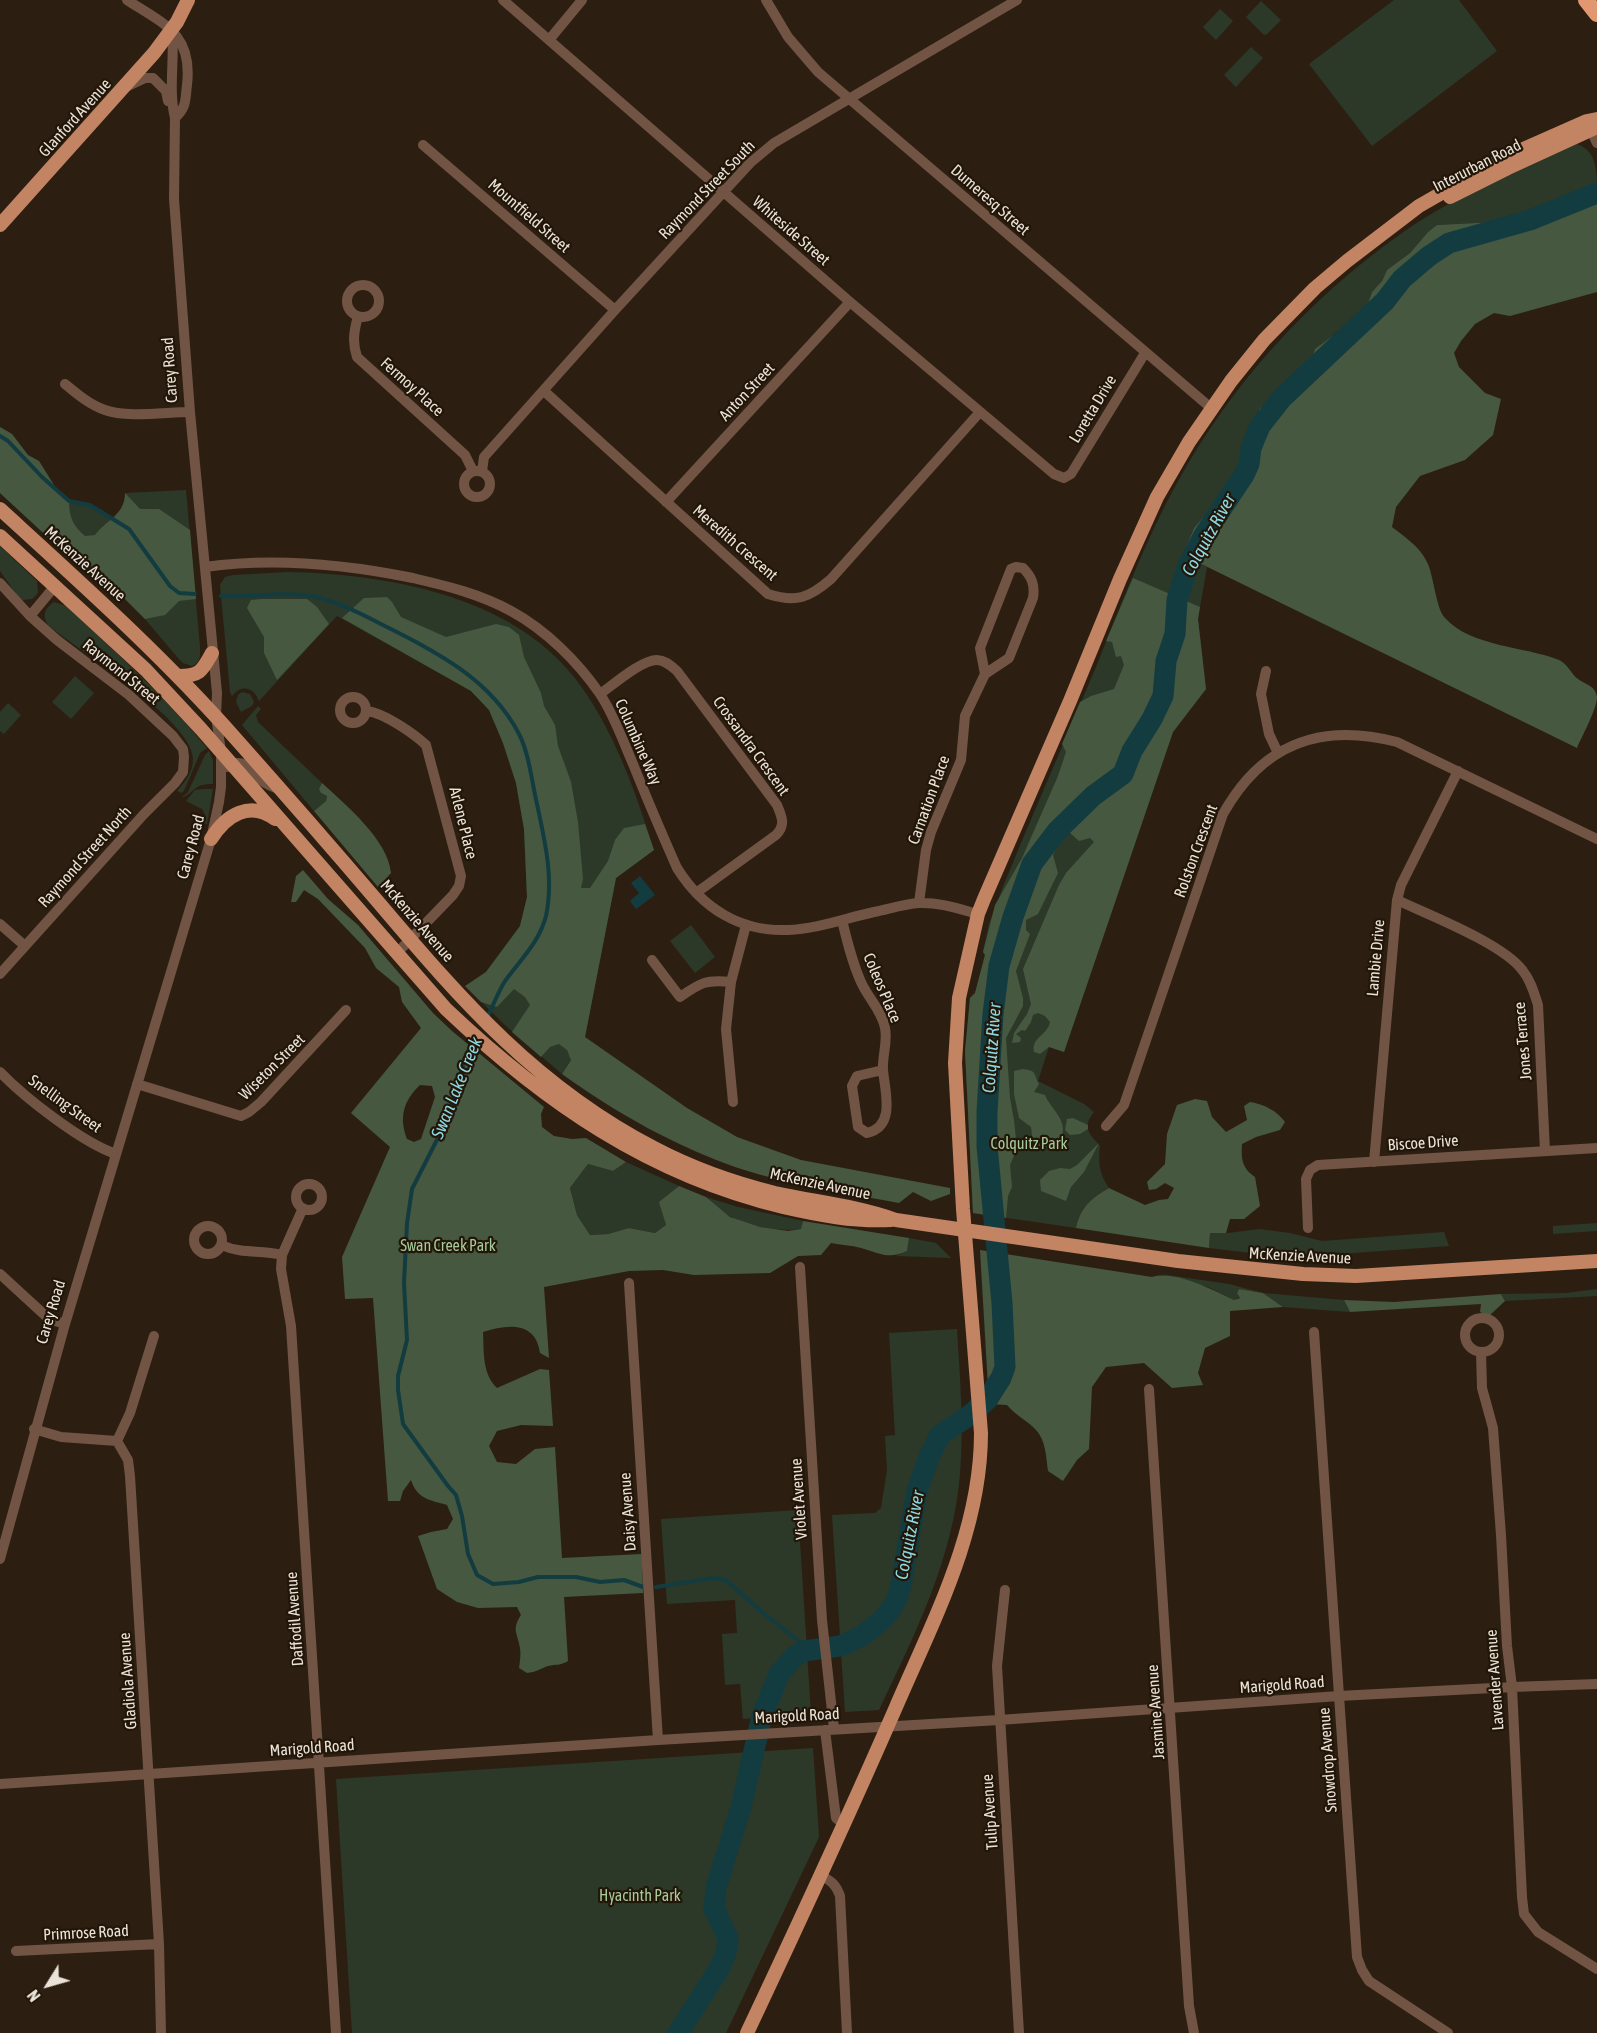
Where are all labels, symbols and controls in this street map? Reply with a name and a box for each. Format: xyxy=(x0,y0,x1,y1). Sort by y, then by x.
street label: Glanford Avenue xyxy=(35,75,115,161)
street label: Raymond Street South xyxy=(655,136,759,244)
street label: Interurban Road xyxy=(1430,136,1524,196)
street label: Dumeresq Street xyxy=(947,161,1033,239)
street label: Mountfield Street xyxy=(484,175,574,257)
street label: Whiteside Street xyxy=(748,192,834,270)
street label: Carey Road xyxy=(158,337,182,403)
street label: Fermoy Place xyxy=(376,354,448,420)
street label: Anton Street xyxy=(715,359,779,425)
street label: Loretta Drive xyxy=(1065,372,1121,446)
water label: Colquitz River xyxy=(1178,490,1240,580)
street label: Meredith Crescent xyxy=(689,501,781,585)
street label: McKenzie Avenue xyxy=(41,523,129,605)
street label: Raymond Street xyxy=(79,635,163,709)
street label: Crossandra Crescent xyxy=(709,693,793,799)
street label: Columbine Way xyxy=(611,696,665,788)
street label: Carnation Place xyxy=(904,753,954,847)
street label: Arlene Place xyxy=(445,785,481,861)
street label: Raymond Street North xyxy=(34,802,136,912)
street label: Rolston Crescent xyxy=(1170,802,1222,900)
street label: Carey Road xyxy=(173,813,209,881)
street label: McKenzie Avenue xyxy=(376,876,458,966)
street label: Lambie Drive xyxy=(1363,919,1389,997)
street label: Coleos Place xyxy=(859,950,905,1026)
street label: Jones Terrace xyxy=(1510,1001,1536,1081)
water label: Colquitz River xyxy=(978,1002,1006,1094)
street label: Wiseton Street xyxy=(235,1030,309,1104)
water label: Swan Lake Creek xyxy=(427,1034,487,1142)
street label: Snelling Street xyxy=(25,1071,105,1137)
street label: Biscoe Drive xyxy=(1387,1131,1459,1155)
park label: Colquitz Park xyxy=(990,1134,1068,1154)
street label: McKenzie Avenue xyxy=(768,1164,872,1204)
park label: Swan Creek Park xyxy=(400,1236,496,1256)
street label: McKenzie Avenue xyxy=(1248,1244,1352,1268)
street label: Carey Road xyxy=(32,1278,70,1346)
street label: Violet Avenue xyxy=(787,1458,811,1540)
street label: Daisy Avenue xyxy=(616,1472,640,1552)
water label: Colquitz River xyxy=(891,1489,929,1581)
street label: Daffodil Avenue xyxy=(282,1571,308,1667)
street label: Lavender Avenue xyxy=(1482,1629,1508,1731)
street label: Gladiola Avenue xyxy=(115,1632,141,1730)
street label: Jasmine Avenue xyxy=(1143,1664,1169,1760)
street label: Marigold Road xyxy=(1239,1672,1325,1698)
street label: Marigold Road xyxy=(754,1704,840,1728)
street label: Snowdrop Avenue xyxy=(1315,1707,1341,1813)
street label: Marigold Road xyxy=(269,1735,355,1761)
street label: Tulip Avenue xyxy=(978,1773,1002,1851)
park label: Hyacinth Park xyxy=(599,1886,681,1906)
street label: Primrose Road xyxy=(43,1921,129,1945)
north arrow xyxy=(18,1955,78,2015)
text: N xyxy=(24,1987,44,2005)

